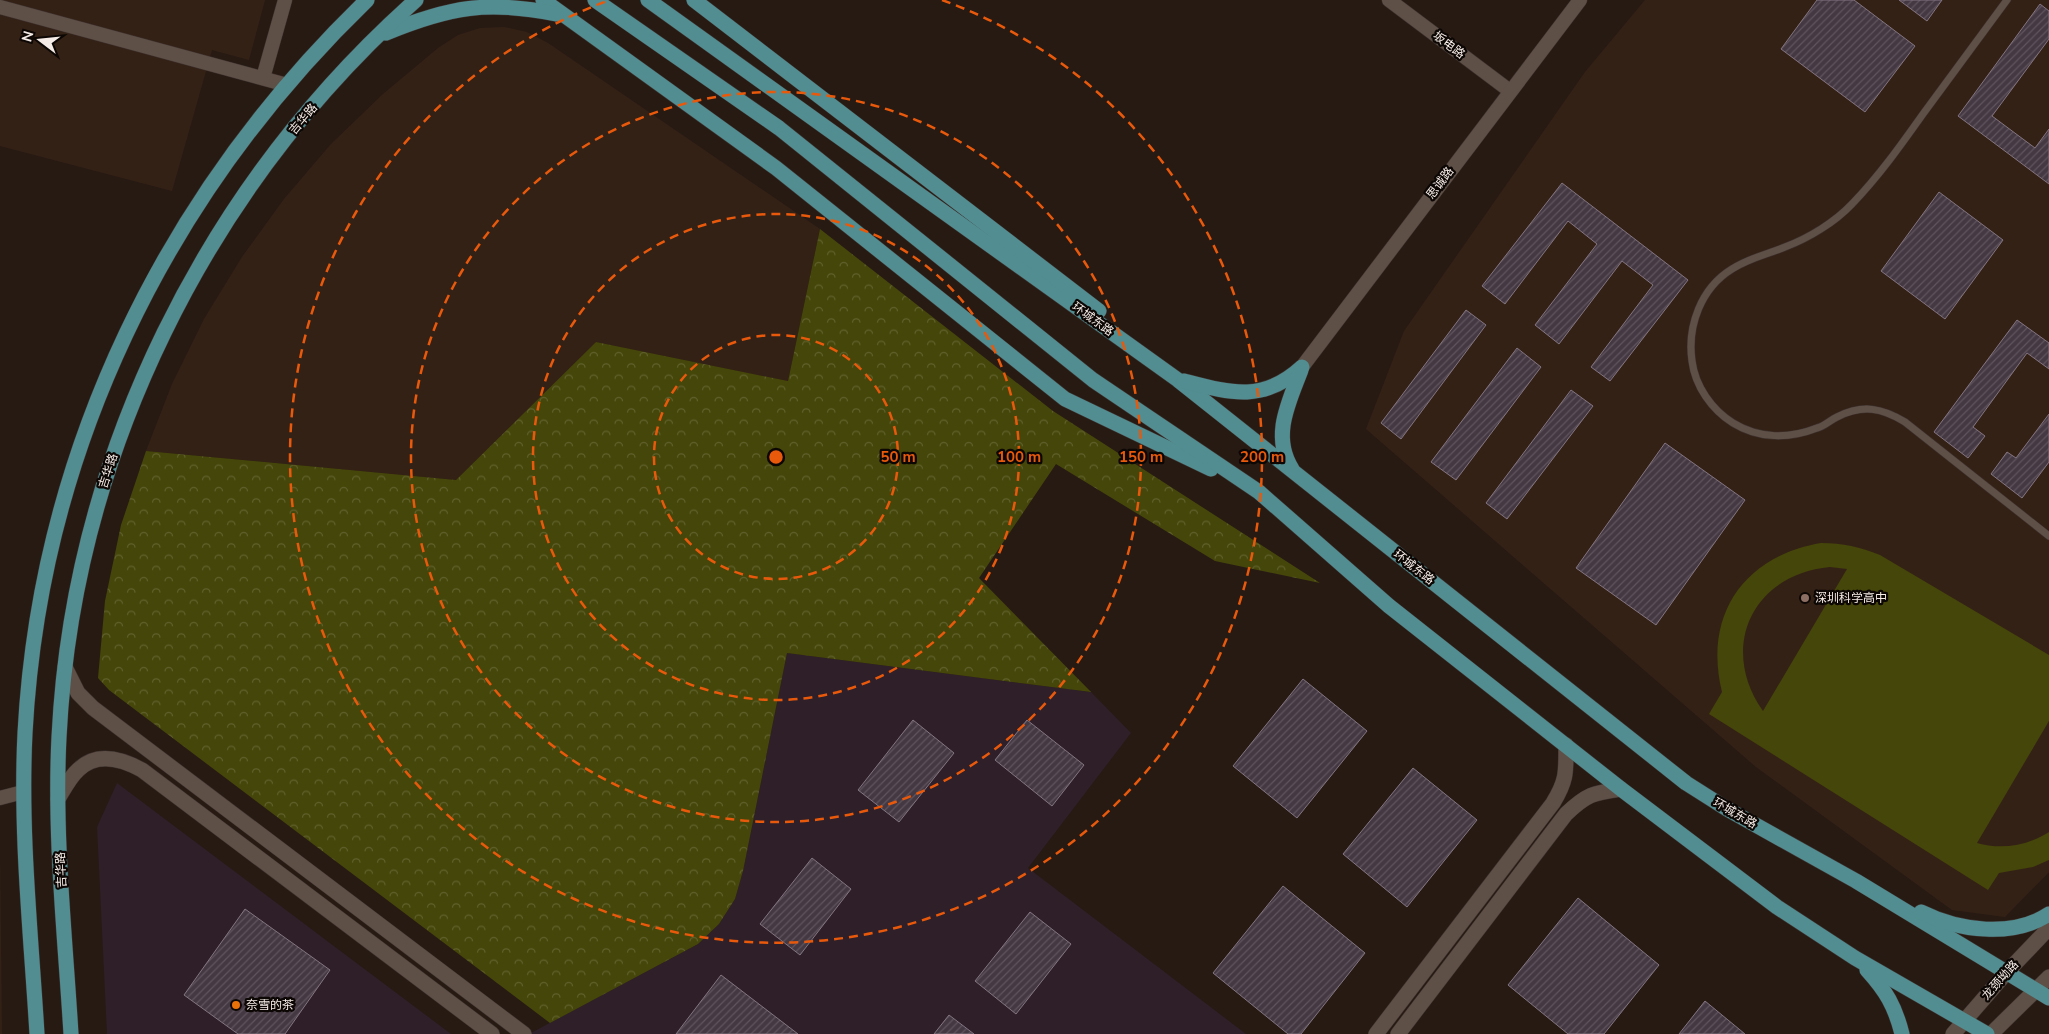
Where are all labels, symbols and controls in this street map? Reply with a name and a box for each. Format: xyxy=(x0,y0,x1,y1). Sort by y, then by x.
north arrow xyxy=(15,15,65,65)
street label: 坂电路 xyxy=(1430,28,1468,62)
text: N xyxy=(17,29,39,44)
street label: 吉华路 xyxy=(285,100,321,138)
street label: 思诚路 xyxy=(1423,164,1457,202)
street label: 环城东路 xyxy=(1069,298,1117,340)
text: 50 m xyxy=(880,447,916,467)
text: 100 m xyxy=(997,447,1041,467)
text: 150 m xyxy=(1119,447,1163,467)
text: 200 m xyxy=(1240,447,1284,467)
centre of rings xyxy=(767,448,785,466)
street label: 吉华路 xyxy=(95,451,121,491)
street label: 环城东路 xyxy=(1390,546,1438,588)
place label: 深圳科学高中 xyxy=(1815,590,1887,606)
marker: 深圳科学高中 xyxy=(1799,592,1811,604)
street label: 环城东路 xyxy=(1710,794,1760,832)
street label: 吉华路 xyxy=(52,852,70,888)
street label: 龙颈坳路 xyxy=(1978,957,2022,1003)
place label: 奈雪的茶 xyxy=(246,997,294,1013)
marker: 奈雪的茶 xyxy=(230,999,242,1011)

